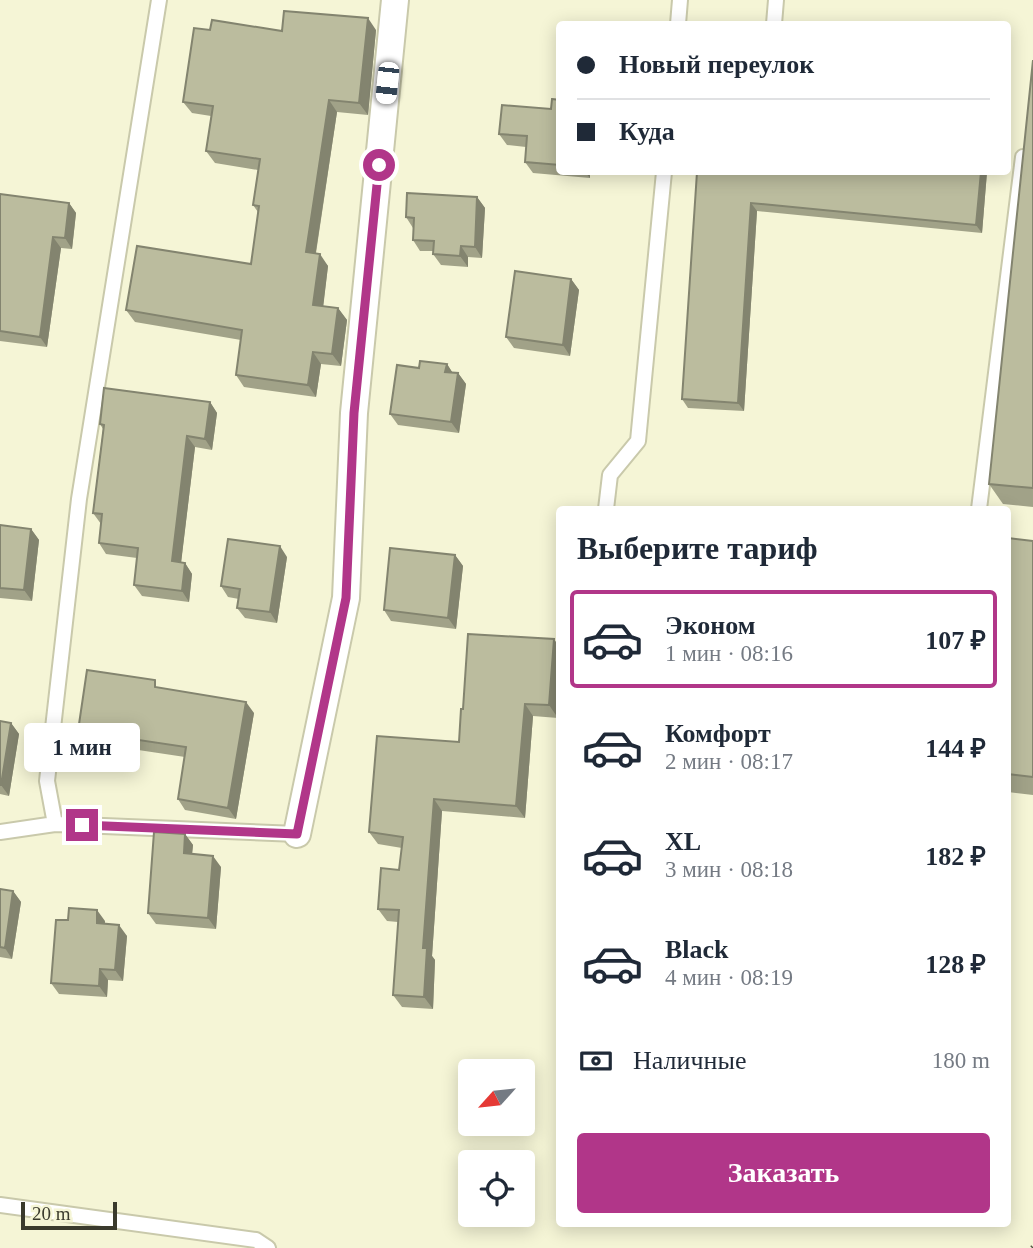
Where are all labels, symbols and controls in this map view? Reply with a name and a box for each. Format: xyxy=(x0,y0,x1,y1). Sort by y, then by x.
text: Новый переулок xyxy=(619,50,814,79)
car xyxy=(375,61,400,105)
text: Куда xyxy=(619,117,675,146)
route start xyxy=(363,149,395,181)
text: Выберите тариф xyxy=(577,530,818,566)
icon: car xyxy=(581,608,644,671)
text: Эконом xyxy=(665,611,755,640)
text: 107 ₽ xyxy=(925,626,986,655)
text: 1 мин · 08:16 xyxy=(665,641,793,666)
icon: car xyxy=(581,716,644,779)
text: Комфорт xyxy=(665,719,771,748)
callout: 1 мин xyxy=(24,724,140,772)
text: 144 ₽ xyxy=(925,734,986,763)
text: 1 мин xyxy=(52,735,112,760)
text: 2 мин · 08:17 xyxy=(665,749,793,774)
route end xyxy=(66,809,98,841)
icon: car xyxy=(581,824,644,887)
text: XL xyxy=(665,827,701,856)
text: 182 ₽ xyxy=(925,842,986,871)
text: 3 мин · 08:18 xyxy=(665,857,793,882)
icon: car xyxy=(581,932,644,995)
text: Black xyxy=(665,935,729,964)
text: 128 ₽ xyxy=(925,950,986,979)
text: 4 мин · 08:19 xyxy=(665,965,793,990)
icon: cash xyxy=(577,1042,615,1080)
text: Наличные xyxy=(633,1046,746,1075)
text: 180 m xyxy=(932,1048,990,1073)
north arrow xyxy=(458,1059,536,1136)
map controls xyxy=(458,1059,535,1227)
button: Заказать xyxy=(577,1133,990,1213)
button: locate xyxy=(458,1150,535,1227)
scale bar xyxy=(21,1199,117,1231)
text: 20 m xyxy=(32,1203,71,1224)

